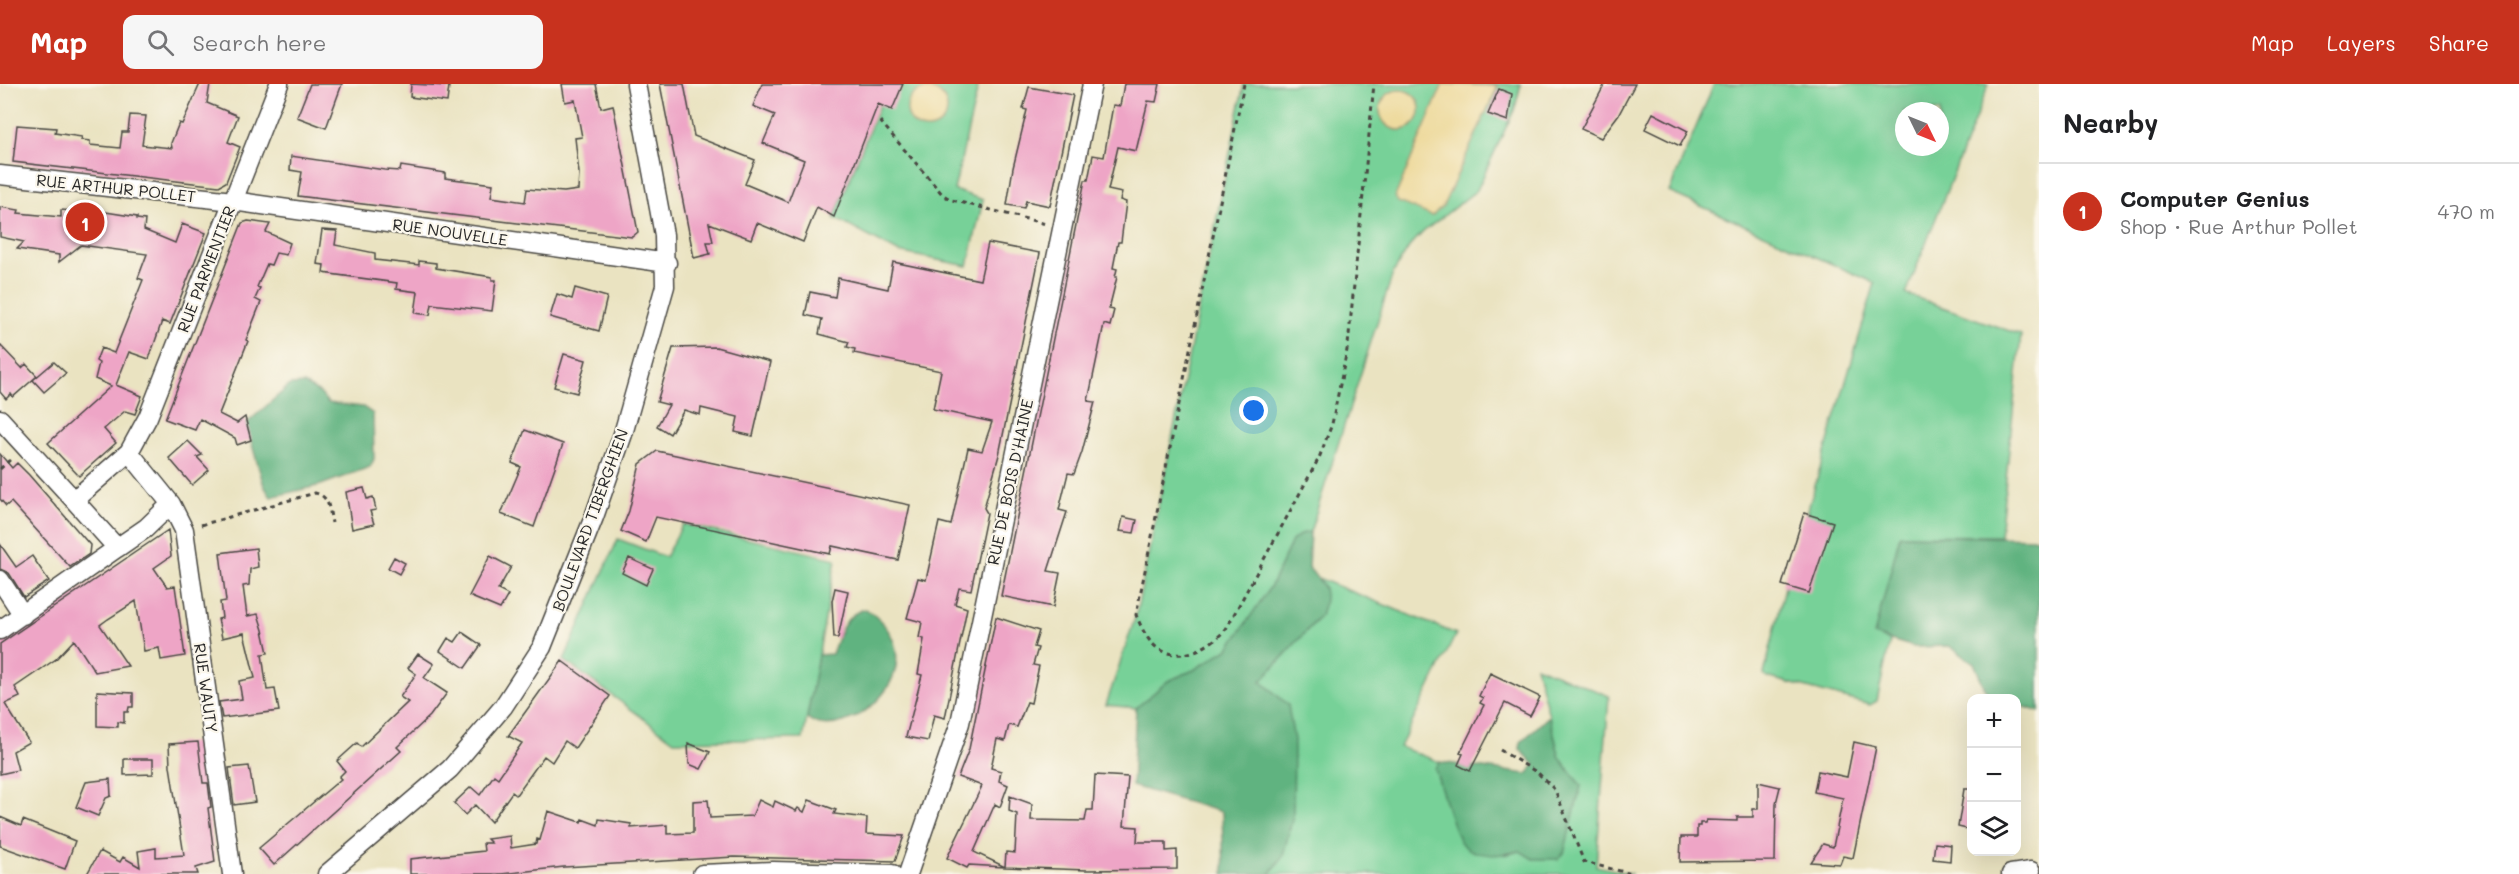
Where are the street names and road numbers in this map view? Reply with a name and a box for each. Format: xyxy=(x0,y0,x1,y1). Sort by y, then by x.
street label: RUE ARTHUR POLLET xyxy=(35,169,197,206)
street label: RUE PARMENTIER xyxy=(172,202,239,335)
street label: RUE NOUVELLE xyxy=(391,213,509,250)
street label: RUE DE BOIS D'HAINE xyxy=(982,397,1037,567)
street label: BOULEVARD TIBERGHIEN xyxy=(547,426,632,614)
street label: RUE WAUTY xyxy=(190,642,223,734)

